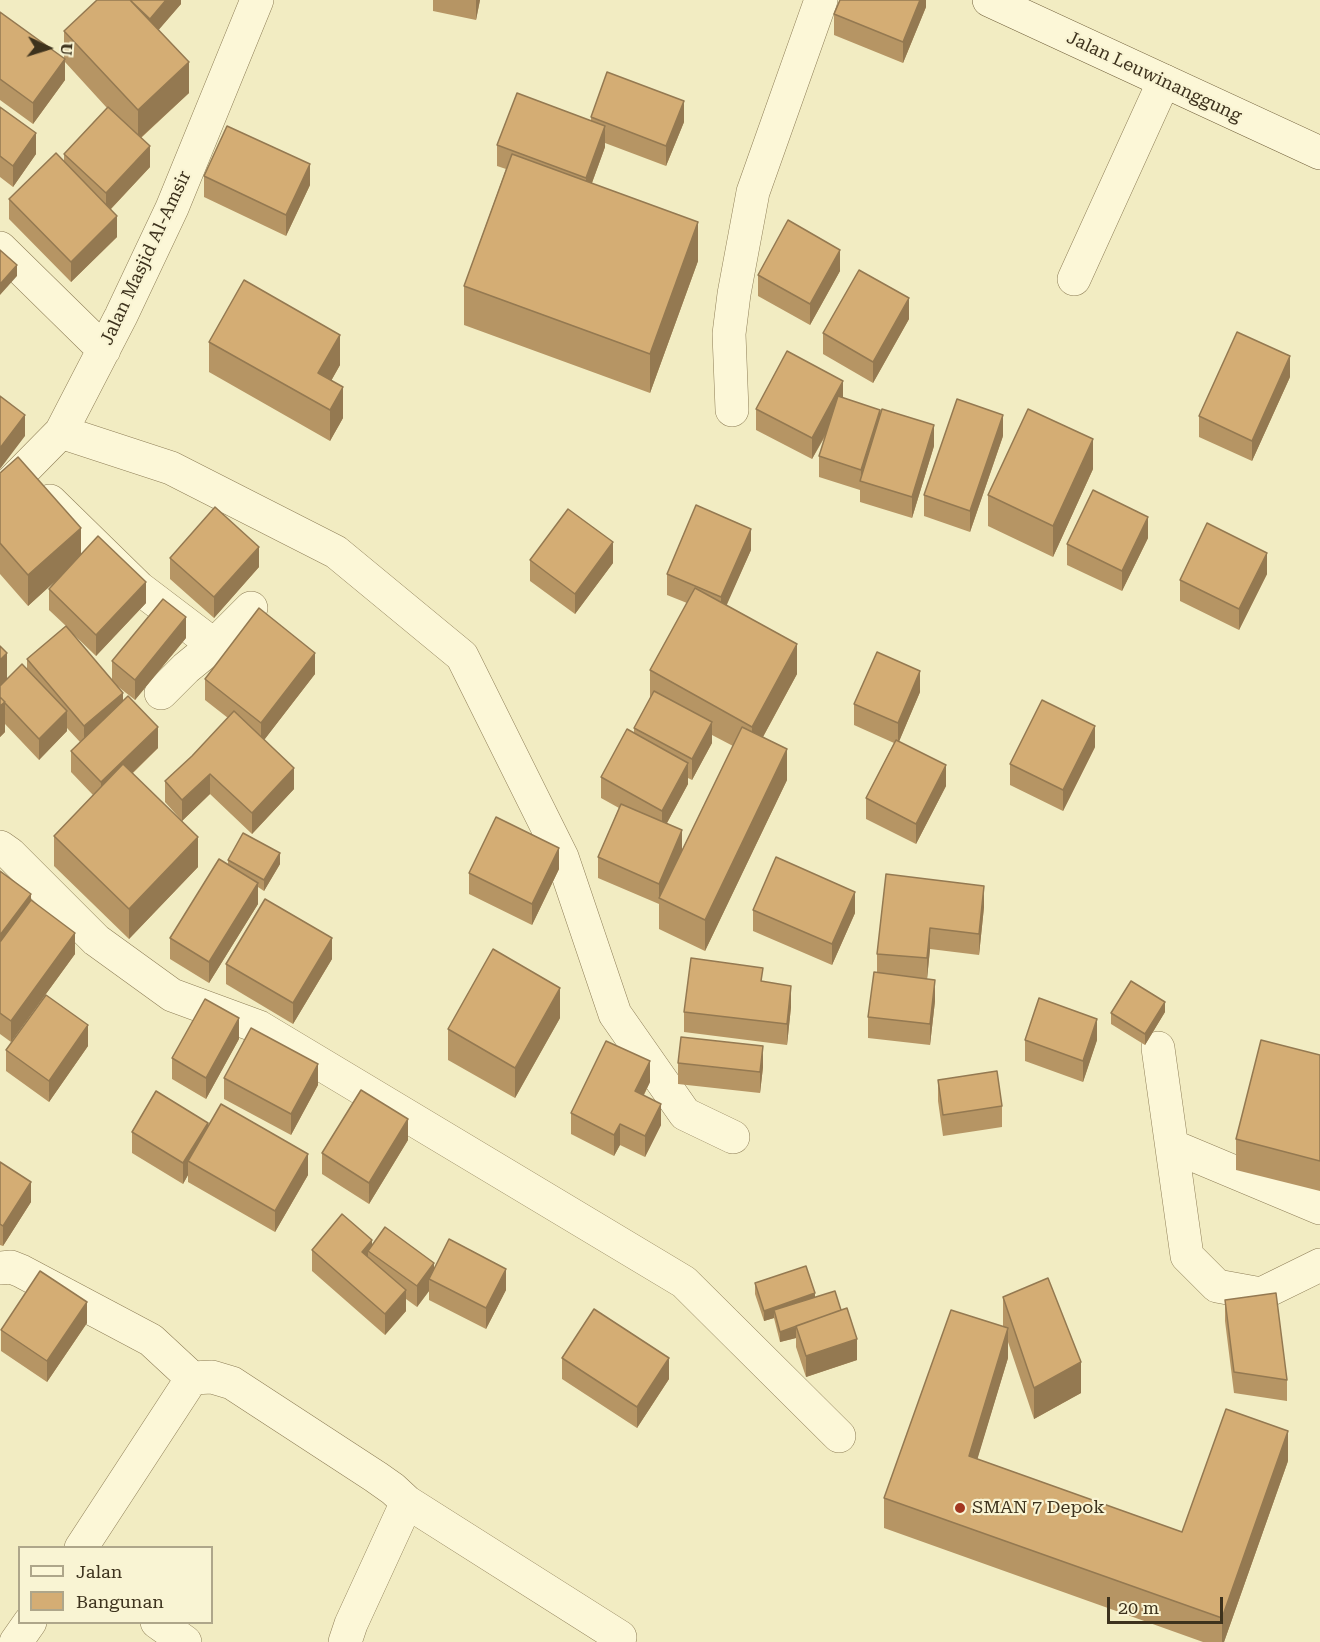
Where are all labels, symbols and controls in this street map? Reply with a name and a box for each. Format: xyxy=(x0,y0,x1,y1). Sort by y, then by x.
north arrow xyxy=(18,18,78,78)
street label: Jalan Leuwinanggung xyxy=(1063,27,1245,127)
text: U xyxy=(57,42,76,56)
street label: Jalan Masjid Al-Amsir xyxy=(96,167,196,349)
place label: SMAN 7 Depok xyxy=(972,1497,1105,1519)
marker: SMAN 7 Depok xyxy=(953,1501,967,1515)
legend xyxy=(18,1546,213,1624)
text: Jalan xyxy=(76,1561,122,1582)
scale bar xyxy=(1110,1585,1226,1623)
text: Bangunan xyxy=(76,1591,164,1612)
text: 20 m xyxy=(1118,1597,1159,1618)

